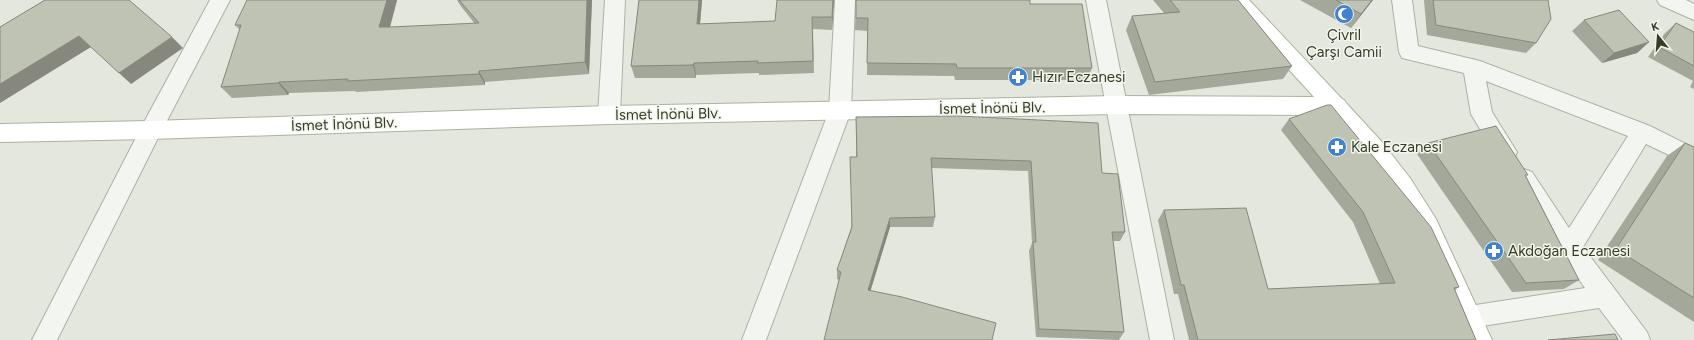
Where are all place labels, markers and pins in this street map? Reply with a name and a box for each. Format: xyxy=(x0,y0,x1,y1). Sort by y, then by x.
mosque icon: Çivril Çarşı Camii xyxy=(1333,3,1355,25)
place label: Çivril Çarşı Camii xyxy=(1306,26,1382,61)
pharmacy icon: Hızır Eczanesi xyxy=(1007,66,1029,88)
place label: Hızır Eczanesi xyxy=(1032,68,1125,86)
pharmacy icon: Kale Eczanesi xyxy=(1326,136,1348,158)
place label: Kale Eczanesi xyxy=(1351,138,1442,156)
pharmacy icon: Akdoğan Eczanesi xyxy=(1483,240,1505,262)
place label: Akdoğan Eczanesi xyxy=(1508,242,1630,260)

